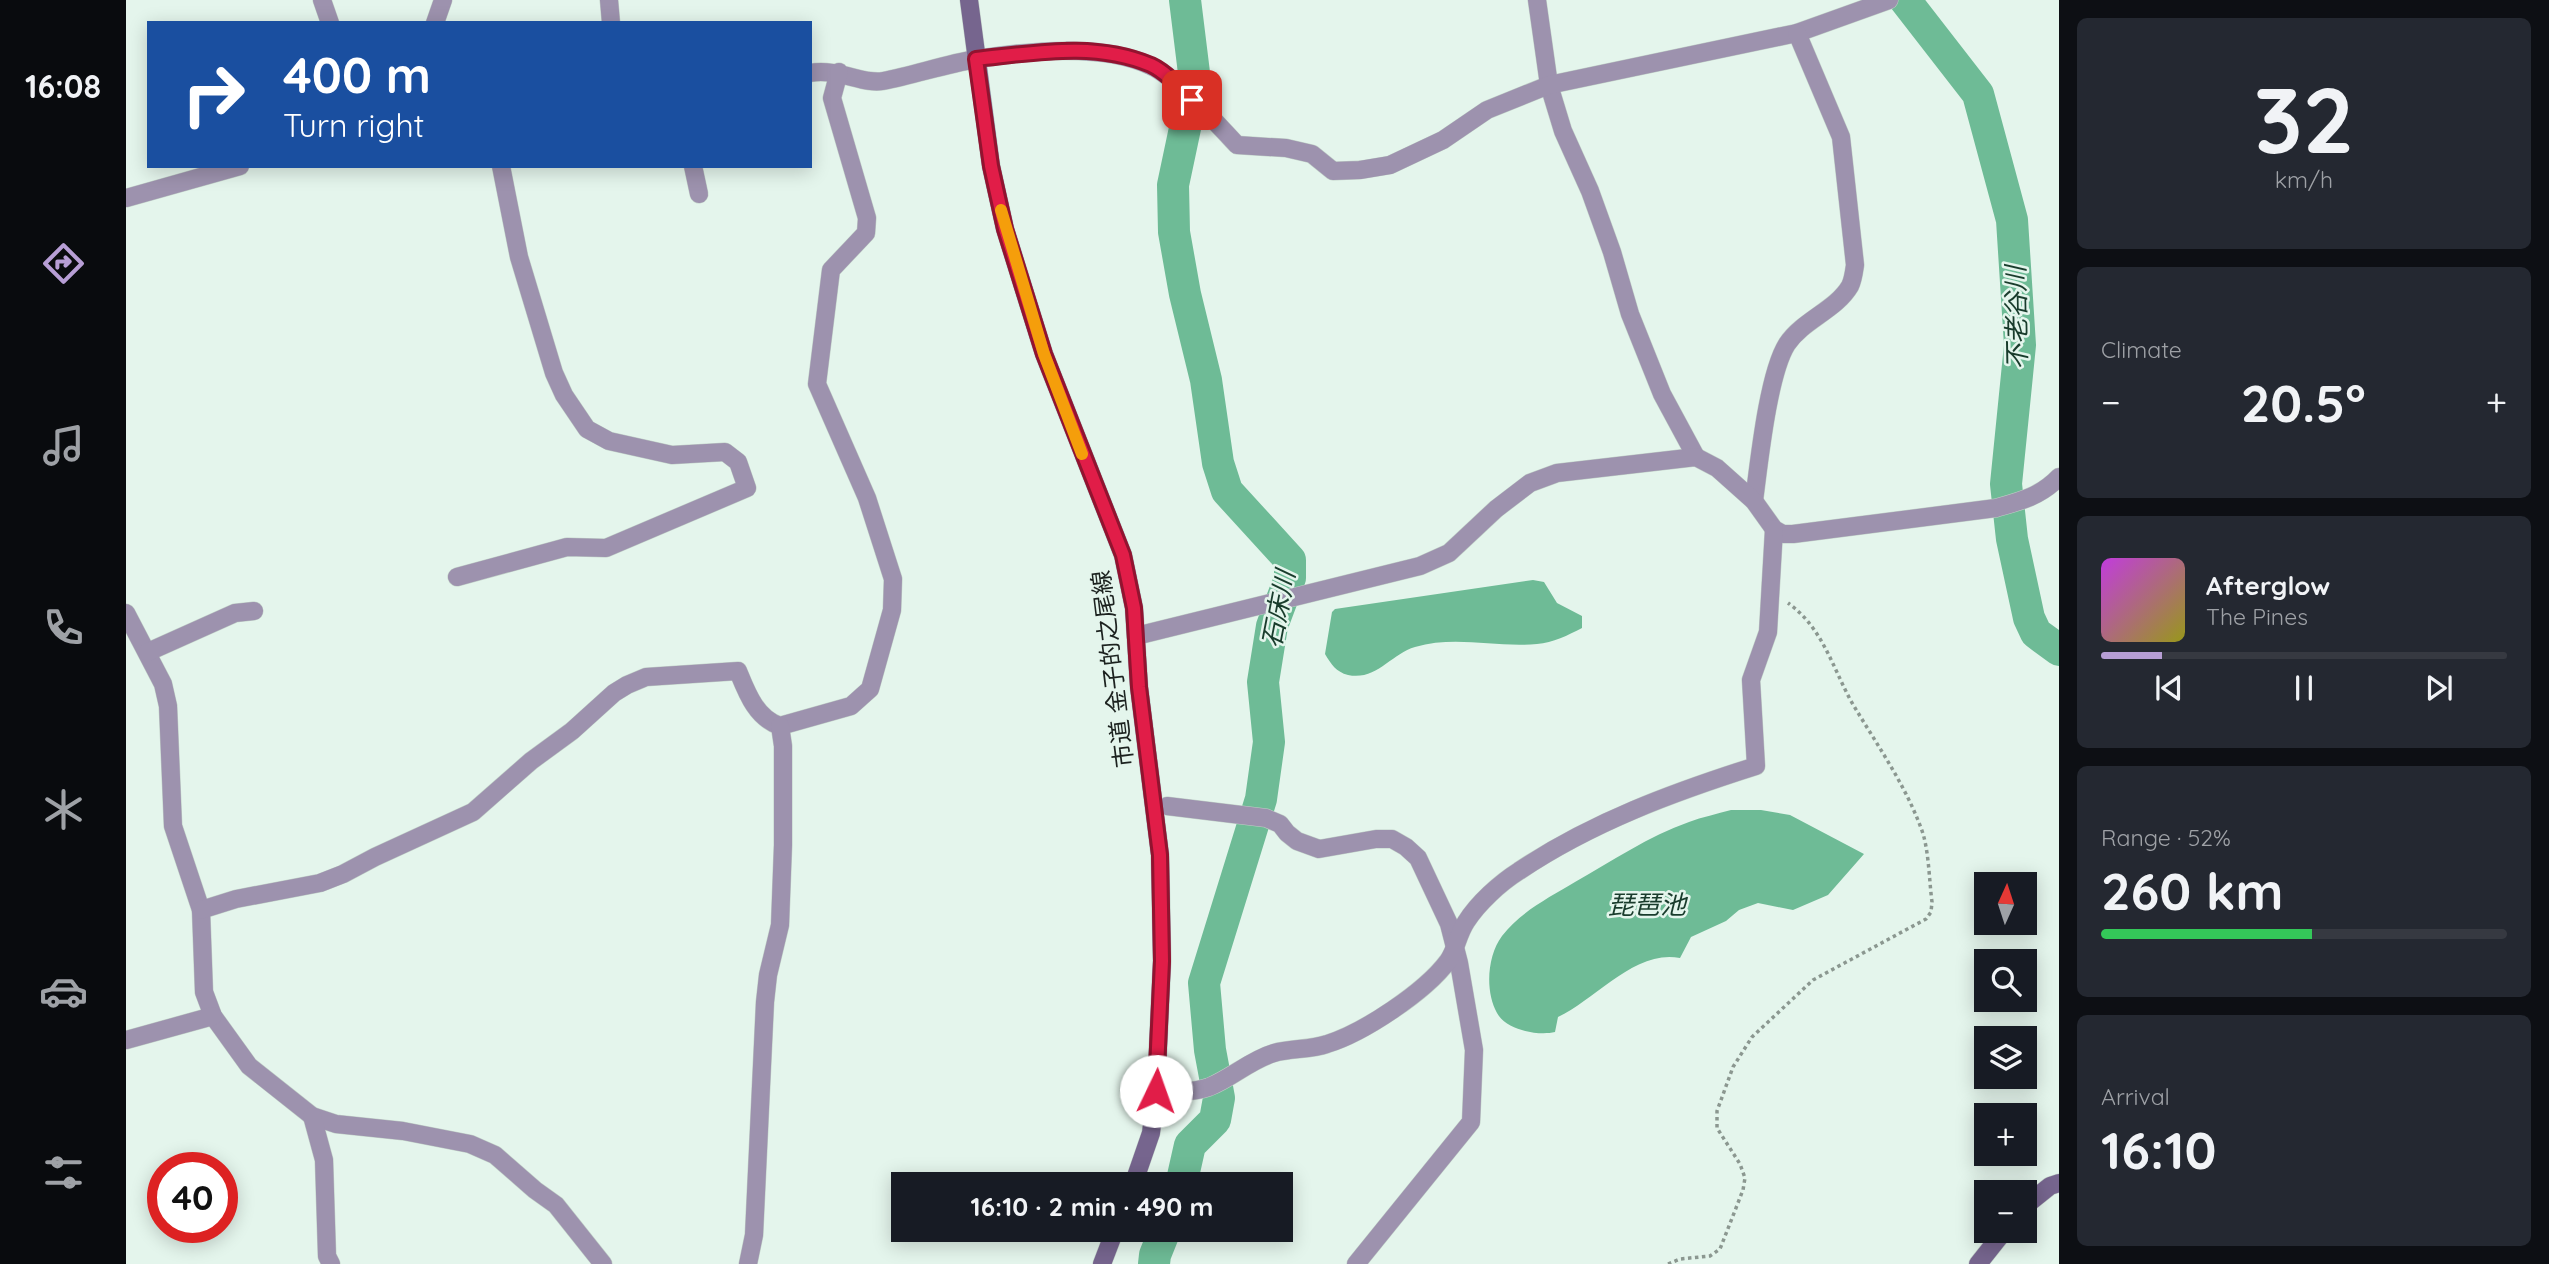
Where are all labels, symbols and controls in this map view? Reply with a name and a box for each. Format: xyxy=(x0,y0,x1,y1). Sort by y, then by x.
text: 400 m xyxy=(283,44,431,105)
icon: right xyxy=(168,49,259,140)
text: 32 xyxy=(2254,62,2354,176)
text: 16:08 xyxy=(25,66,101,106)
pin xyxy=(1162,70,1222,130)
icon: arrive xyxy=(1173,81,1211,119)
text: Turn right xyxy=(283,105,424,145)
text: km/h xyxy=(2275,165,2333,194)
icon: directions xyxy=(39,239,88,288)
water label: 不老谷川 xyxy=(1999,263,2033,370)
text: Climate xyxy=(2101,335,2182,364)
text: 20.5° xyxy=(2241,370,2366,435)
text: − xyxy=(2101,378,2121,426)
text: + xyxy=(2486,378,2507,426)
icon: music xyxy=(39,421,88,470)
water label: 石床川 xyxy=(1254,565,1302,650)
street label: 市道 金子的之尾線 xyxy=(1085,569,1139,769)
text: Afterglow xyxy=(2206,569,2330,602)
text: The Pines xyxy=(2206,602,2308,631)
icon: phone xyxy=(39,603,88,652)
icon: previous xyxy=(2150,669,2188,707)
icon: pause xyxy=(2285,669,2323,707)
icon: next xyxy=(2420,669,2458,707)
icon: climate xyxy=(39,785,88,834)
text: Range · 52% xyxy=(2101,823,2231,852)
text: 260 km xyxy=(2101,858,2283,923)
north arrow xyxy=(1974,872,2037,934)
map controls xyxy=(1974,872,2037,1243)
water label: 琵琶池 xyxy=(1608,888,1689,921)
button: search xyxy=(1974,949,2037,1012)
icon: car xyxy=(39,967,88,1016)
button: layers xyxy=(1974,1026,2037,1089)
position arrow xyxy=(1119,1054,1193,1128)
text: Arrival xyxy=(2101,1082,2170,1111)
button: + xyxy=(1974,1103,2037,1166)
text: 16:10 xyxy=(2101,1117,2216,1182)
icon: filters xyxy=(39,1148,88,1197)
speed limit sign: 40 xyxy=(147,1152,238,1243)
button: − xyxy=(1974,1180,2037,1243)
text: 16:10 · 2 min · 490 m xyxy=(971,1190,1213,1223)

